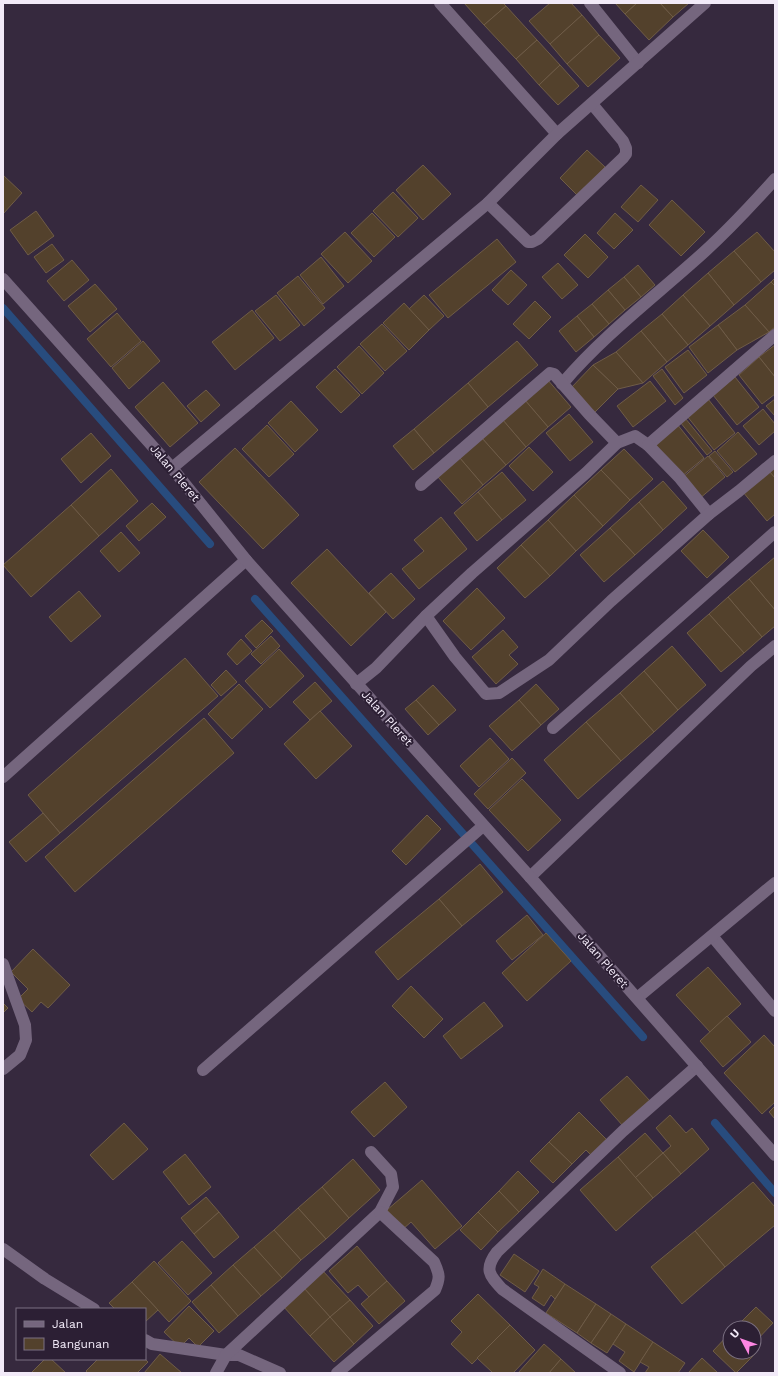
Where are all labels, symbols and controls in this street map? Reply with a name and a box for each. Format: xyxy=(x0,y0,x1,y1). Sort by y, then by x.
street label: Jalan Pleret xyxy=(147,442,203,504)
street label: Jalan Pleret xyxy=(358,687,416,749)
street label: Jalan Pleret xyxy=(575,929,631,991)
legend xyxy=(16,1308,146,1360)
text: Jalan xyxy=(52,1317,83,1331)
north arrow xyxy=(722,1320,762,1360)
text: U xyxy=(727,1326,742,1341)
text: Bangunan xyxy=(52,1337,110,1351)

